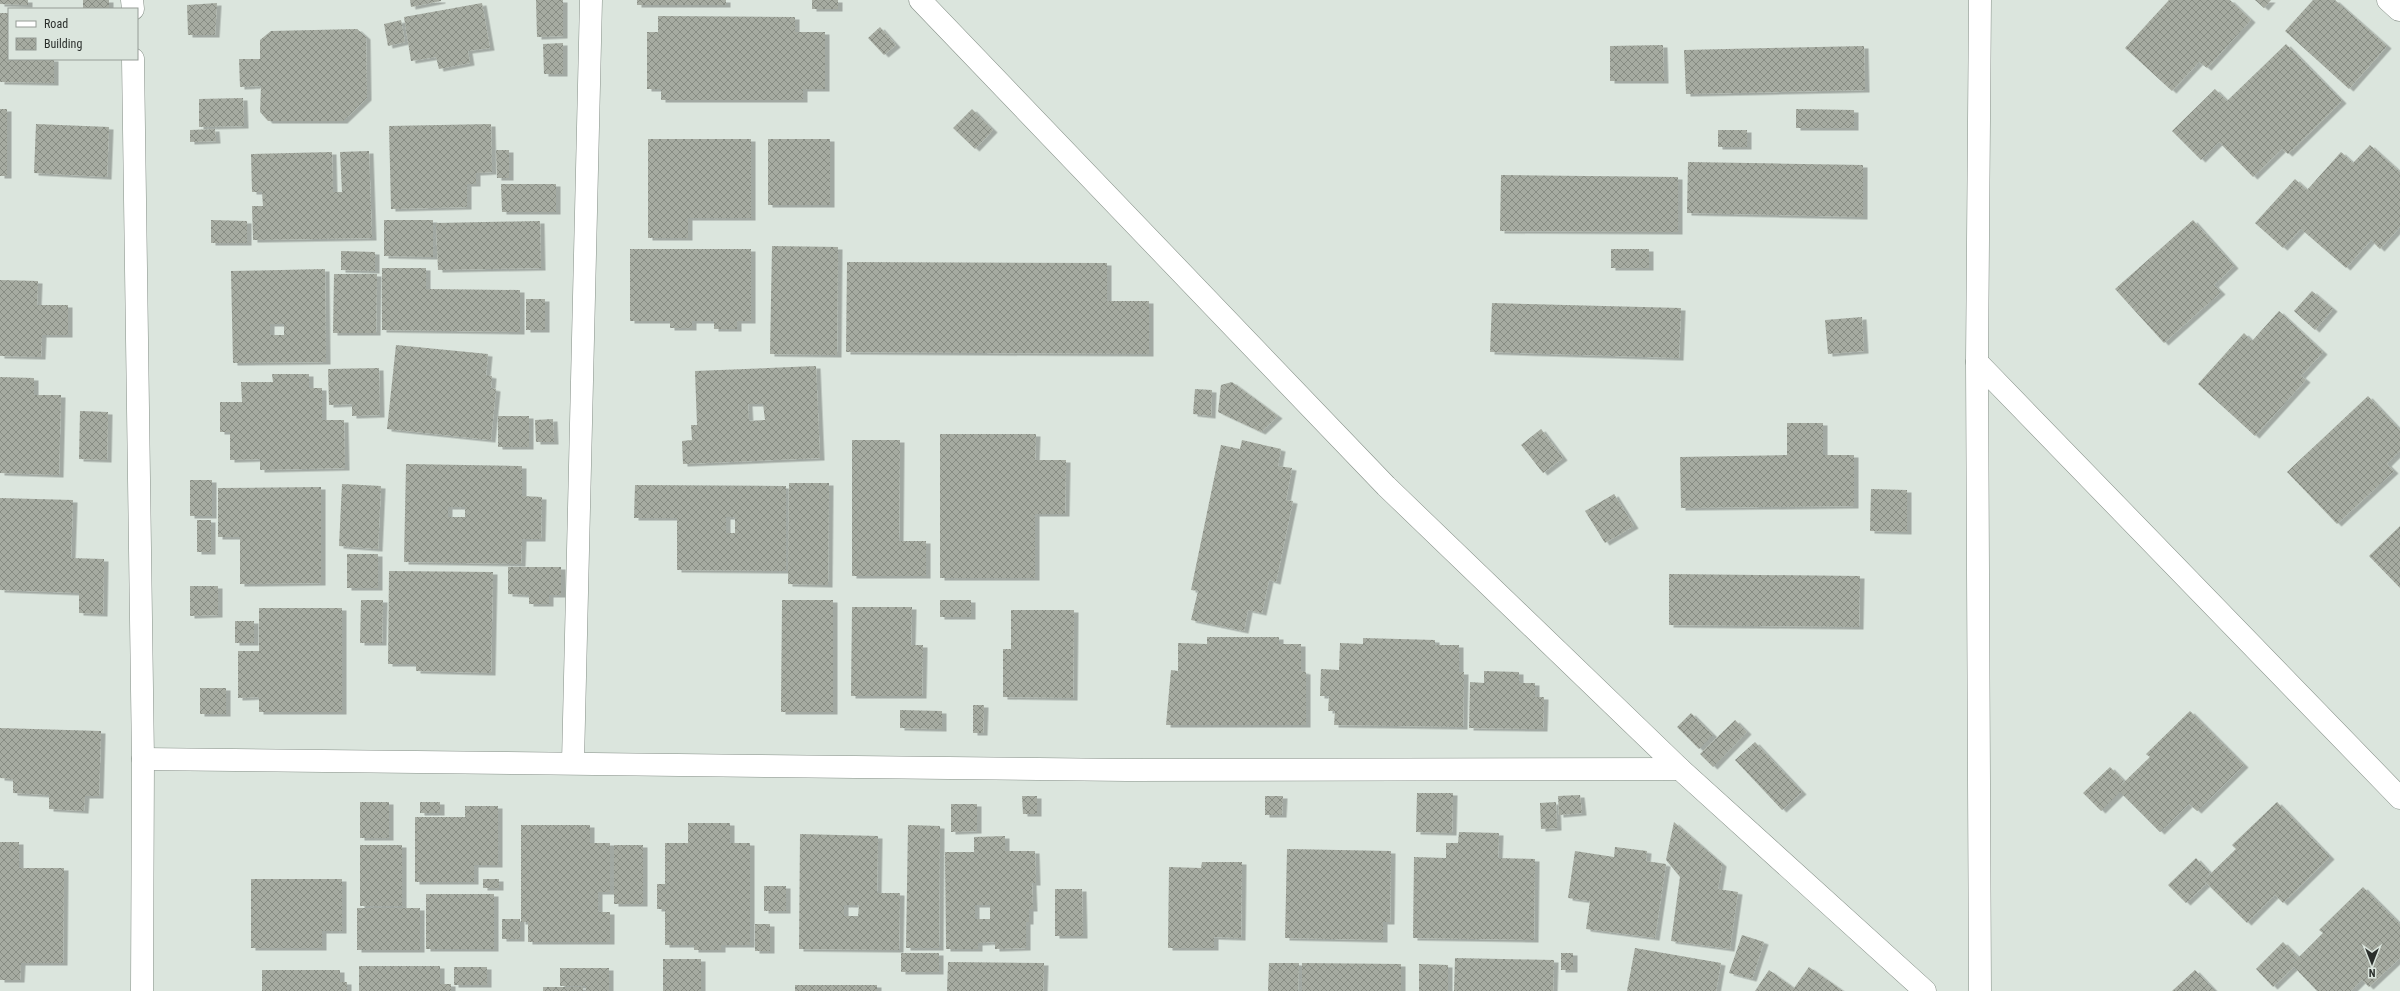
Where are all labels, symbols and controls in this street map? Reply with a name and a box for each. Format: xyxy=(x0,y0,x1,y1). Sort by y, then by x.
legend xyxy=(8,8,138,60)
text: Road xyxy=(44,17,68,31)
text: Building xyxy=(44,37,82,51)
north arrow xyxy=(2352,943,2392,983)
text: N xyxy=(2368,966,2375,979)

